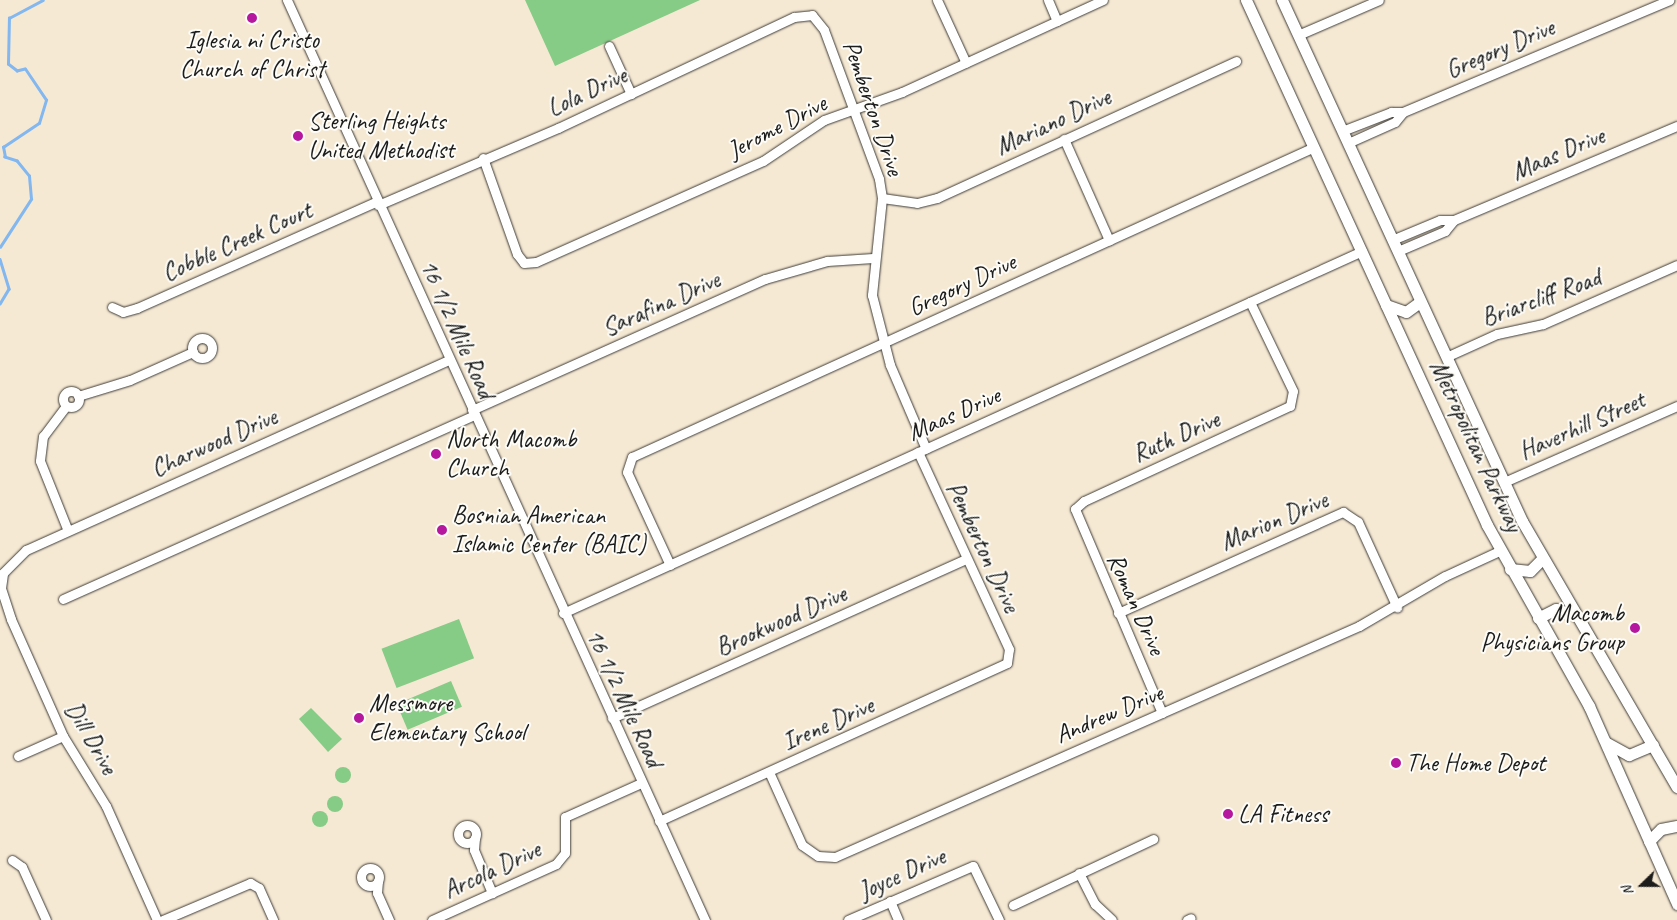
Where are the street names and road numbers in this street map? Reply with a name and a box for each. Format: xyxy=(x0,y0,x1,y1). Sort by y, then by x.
street label: Gregory Drive xyxy=(1441,13,1559,85)
street label: Pemberton Drive xyxy=(836,37,910,179)
street label: Lola Drive xyxy=(542,61,632,123)
street label: Mariano Drive xyxy=(991,82,1115,162)
street label: Jerome Drive xyxy=(722,88,832,166)
street label: Maas Drive xyxy=(1507,121,1609,187)
street label: Cobble Creek Court xyxy=(158,196,316,288)
street label: Gregory Drive xyxy=(903,247,1021,323)
street label: 16 1/2 Mile Road xyxy=(413,255,501,403)
street label: Briarcliff Road xyxy=(1477,263,1605,333)
street label: Sarafina Drive xyxy=(597,265,725,343)
street label: Metropolitan Parkway xyxy=(1423,355,1529,537)
street label: Maas Drive xyxy=(903,380,1005,448)
street label: Haverhill Street xyxy=(1514,385,1650,467)
street label: Charwood Drive xyxy=(146,402,282,484)
street label: Ruth Drive xyxy=(1128,404,1224,470)
street label: Pemberton Drive xyxy=(940,477,1026,617)
street label: Marion Drive xyxy=(1216,485,1332,557)
street label: Roman Drive xyxy=(1100,548,1172,660)
street label: Brookwood Drive xyxy=(711,579,851,663)
street label: 16 1/2 Mile Road xyxy=(579,624,669,772)
street label: Andrew Drive xyxy=(1050,678,1168,750)
street label: Irene Drive xyxy=(778,691,878,757)
street label: Dill Drive xyxy=(58,696,124,780)
street label: Arcola Drive xyxy=(438,834,546,906)
street label: Joyce Drive xyxy=(854,842,950,906)

